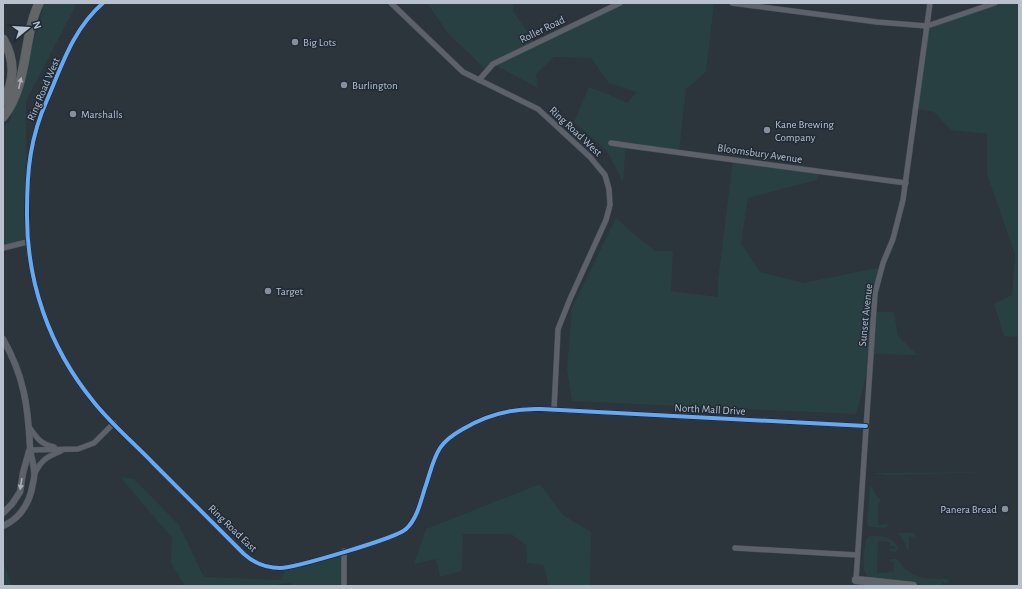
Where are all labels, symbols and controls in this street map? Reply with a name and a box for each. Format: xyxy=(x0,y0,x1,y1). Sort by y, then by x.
north arrow xyxy=(8,8,48,48)
street label: Roller Road xyxy=(518,14,567,45)
text: N xyxy=(31,20,43,30)
marker: Big Lots xyxy=(290,37,300,47)
place label: Big Lots xyxy=(303,37,336,48)
street label: Ring Road West xyxy=(25,56,62,122)
one-way arrow xyxy=(17,76,23,89)
marker: Burlington xyxy=(339,80,349,90)
place label: Burlington xyxy=(352,80,398,91)
street label: Ring Road West xyxy=(547,104,604,159)
marker: Marshalls xyxy=(68,109,78,119)
place label: Marshalls xyxy=(81,109,122,120)
place label: Kane Brewing Company xyxy=(775,119,835,143)
marker: Kane Brewing Company xyxy=(762,125,772,135)
street label: Bloomsbury Avenue xyxy=(717,142,803,165)
street label: Sunset Avenue xyxy=(857,283,874,347)
marker: Target xyxy=(263,286,273,296)
place label: Target xyxy=(276,286,304,297)
street label: North Mall Drive xyxy=(674,402,746,417)
one-way arrow xyxy=(18,478,24,490)
street label: Ring Road East xyxy=(206,502,260,555)
place label: Panera Bread xyxy=(940,504,997,515)
marker: Panera Bread xyxy=(1000,504,1010,514)

